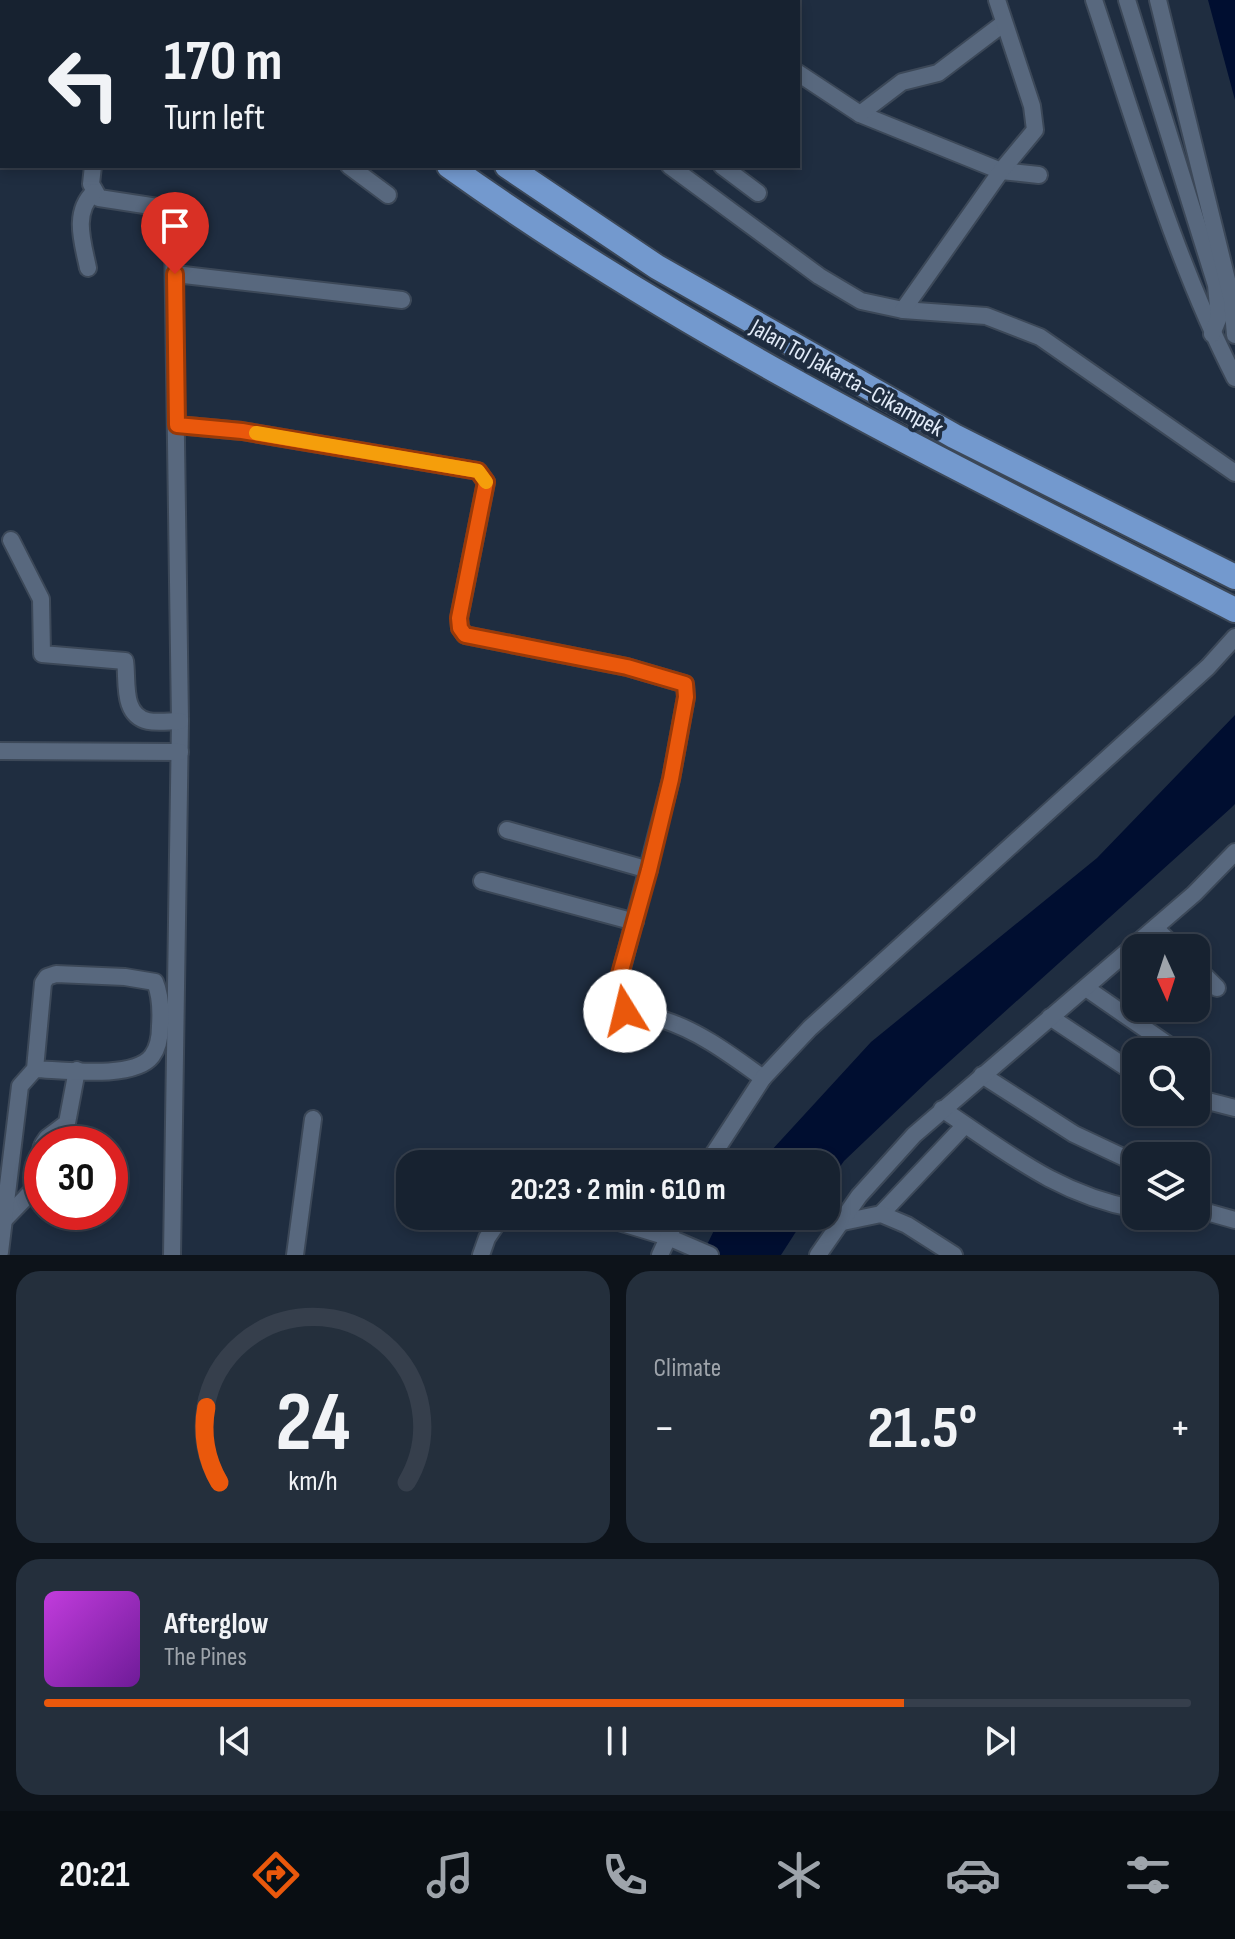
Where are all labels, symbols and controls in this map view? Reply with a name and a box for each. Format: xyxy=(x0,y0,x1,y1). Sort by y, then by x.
text: 170 m xyxy=(164,29,282,96)
icon: left xyxy=(32,32,136,136)
text: Turn left xyxy=(164,97,265,140)
pin xyxy=(141,192,209,274)
icon: arrive xyxy=(153,204,197,248)
street label: Jalan Tol Jakarta–Cikampek xyxy=(744,312,949,443)
north arrow xyxy=(1122,934,1210,1022)
map controls xyxy=(1122,934,1210,1230)
position arrow xyxy=(583,969,667,1053)
button: search xyxy=(1122,1038,1210,1126)
speed limit sign: 30 xyxy=(24,1126,128,1230)
button: layers xyxy=(1122,1142,1210,1230)
text: 20:23 · 2 min · 610 m xyxy=(510,1172,726,1208)
text: Climate xyxy=(654,1353,721,1384)
text: 24 xyxy=(275,1374,350,1474)
text: 21.5° xyxy=(867,1393,977,1465)
text: − xyxy=(654,1402,675,1455)
text: + xyxy=(1169,1402,1191,1455)
text: km/h xyxy=(288,1464,337,1499)
text: Afterglow xyxy=(164,1606,269,1642)
text: The Pines xyxy=(164,1642,247,1673)
icon: previous xyxy=(213,1719,257,1763)
icon: pause xyxy=(595,1719,639,1763)
icon: next xyxy=(978,1719,1022,1763)
icon: directions xyxy=(248,1847,304,1903)
icon: music xyxy=(422,1847,478,1903)
icon: phone xyxy=(597,1847,653,1903)
icon: climate xyxy=(771,1847,827,1903)
icon: car xyxy=(945,1847,1001,1903)
icon: filters xyxy=(1120,1847,1176,1903)
text: 20:21 xyxy=(59,1854,130,1897)

